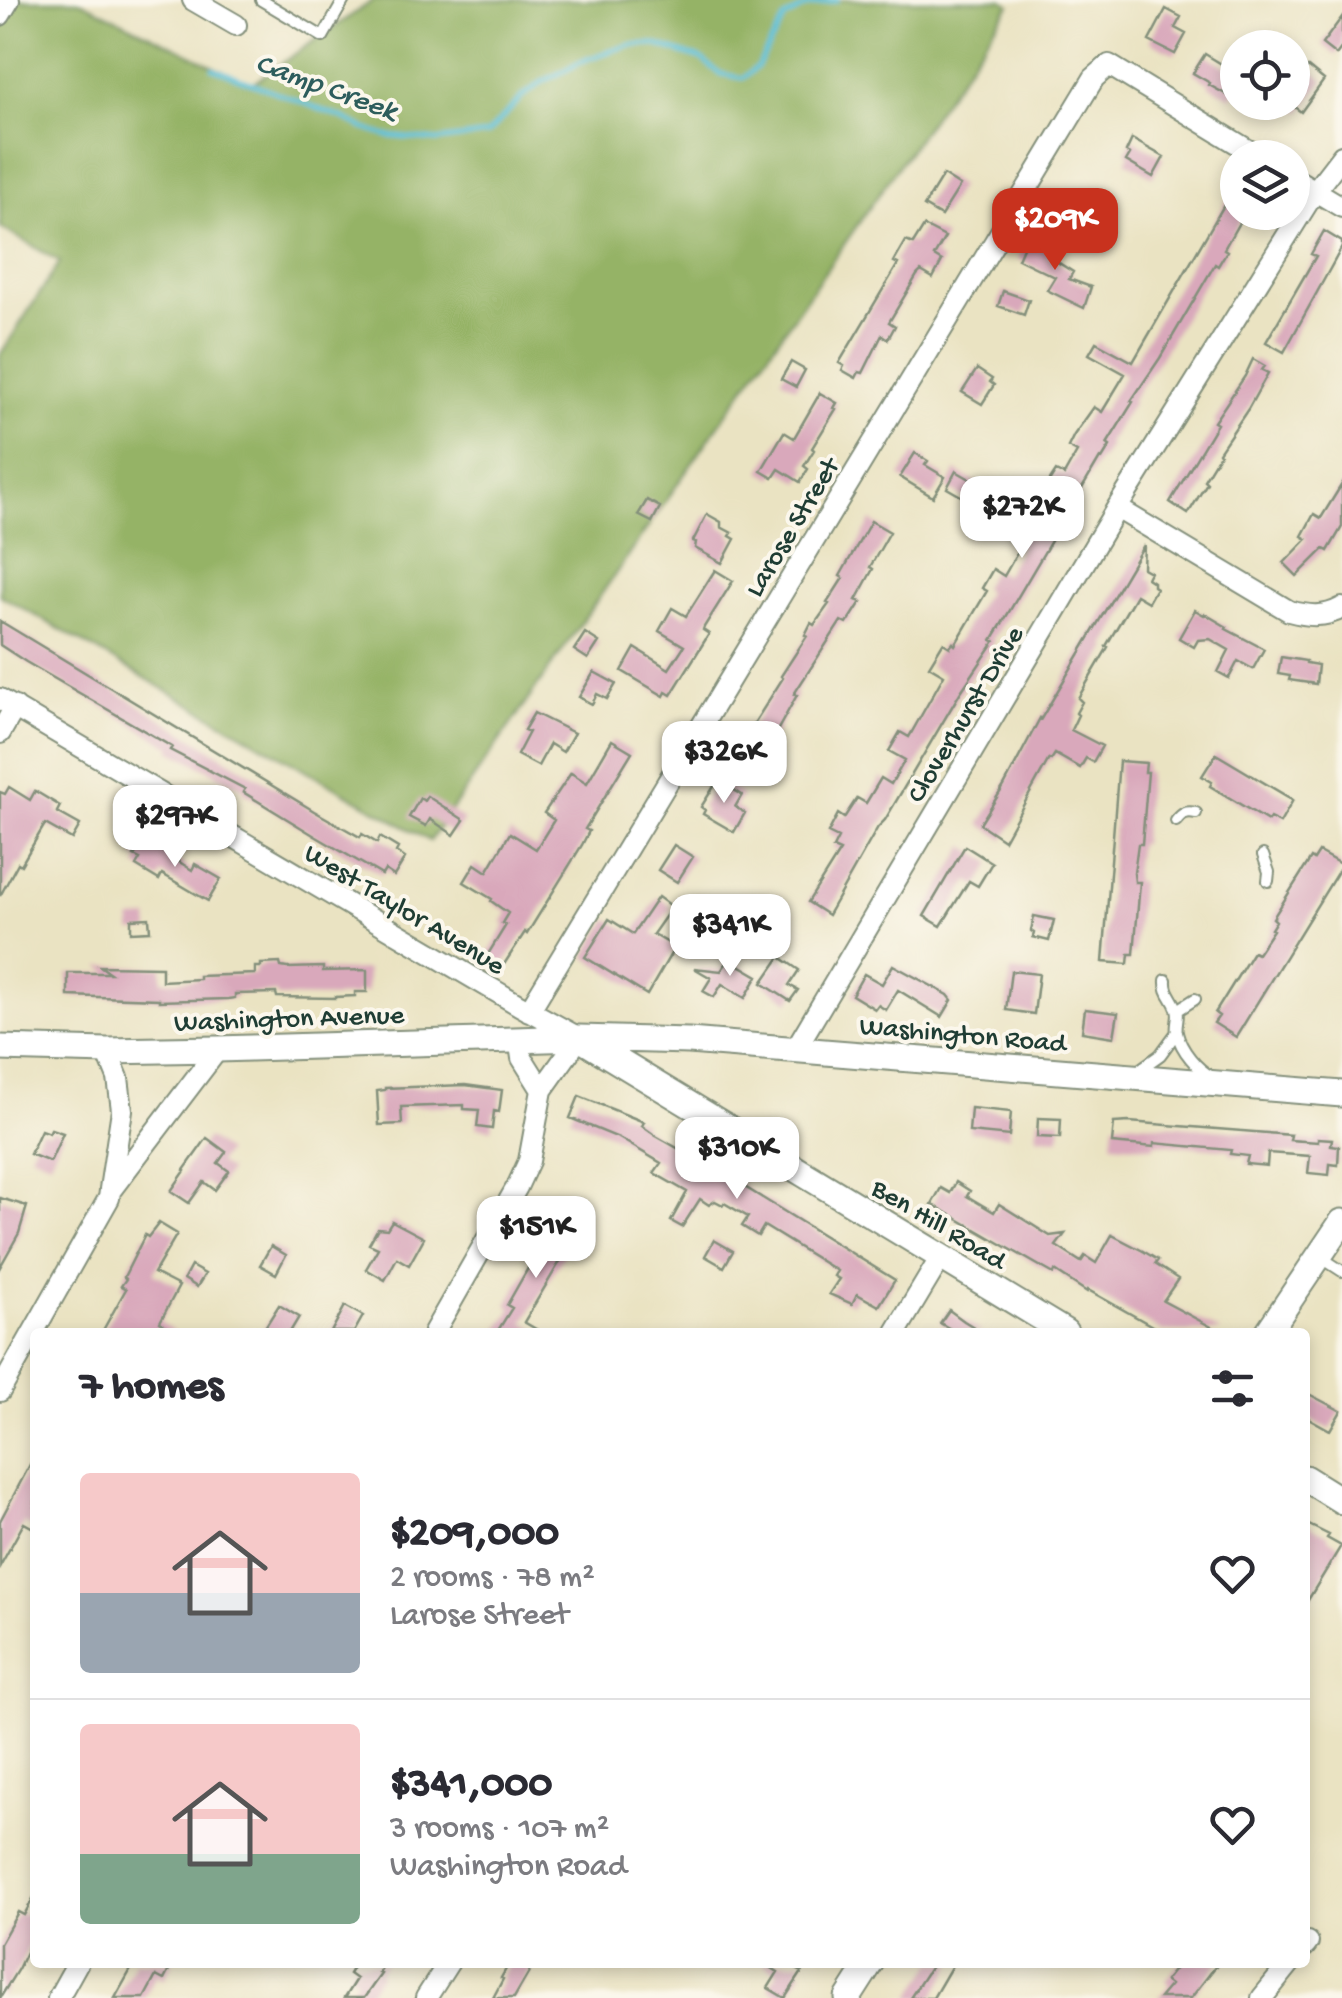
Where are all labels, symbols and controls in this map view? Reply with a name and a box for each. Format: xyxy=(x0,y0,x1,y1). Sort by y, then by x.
map controls xyxy=(1220,30,1310,230)
button: locate xyxy=(1220,30,1310,120)
water label: Camp Creek xyxy=(250,48,403,132)
button: layers xyxy=(1220,140,1310,230)
pin: $209K xyxy=(985,188,1125,273)
text: $209K xyxy=(1014,201,1096,239)
street label: Larose Street xyxy=(739,451,850,604)
pin: $272K xyxy=(952,476,1092,561)
text: $272K xyxy=(982,489,1062,527)
street label: Cloverhurst Drive xyxy=(901,621,1033,810)
pin: $326K xyxy=(654,721,794,806)
text: $326K xyxy=(684,734,764,772)
pin: $297K xyxy=(105,785,245,870)
text: $297K xyxy=(135,798,215,836)
street label: West Taylor Avenue xyxy=(297,838,510,984)
pin: $341K xyxy=(660,894,800,979)
text: $341K xyxy=(692,907,768,945)
street label: Washington Avenue xyxy=(174,1000,405,1041)
street label: Washington Road xyxy=(858,1011,1070,1062)
pin: $310K xyxy=(667,1117,807,1202)
text: $310K xyxy=(697,1130,777,1168)
street label: Ben Hill Road xyxy=(864,1172,1013,1280)
pin: $151K xyxy=(466,1196,606,1281)
text: $151K xyxy=(499,1209,573,1247)
icon: filters xyxy=(1205,1361,1260,1416)
text: 7 homes xyxy=(80,1364,223,1413)
text: $209,000 xyxy=(390,1511,559,1560)
icon: home xyxy=(160,1513,280,1633)
icon: heart xyxy=(1205,1546,1260,1601)
text: 2 rooms · 78 m² xyxy=(390,1560,595,1598)
text: Larose Street xyxy=(390,1598,569,1636)
text: $341,000 xyxy=(390,1762,552,1811)
icon: home xyxy=(160,1764,280,1884)
icon: heart xyxy=(1205,1797,1260,1852)
text: 3 rooms · 107 m² xyxy=(390,1811,609,1849)
text: Washington Road xyxy=(390,1849,627,1887)

